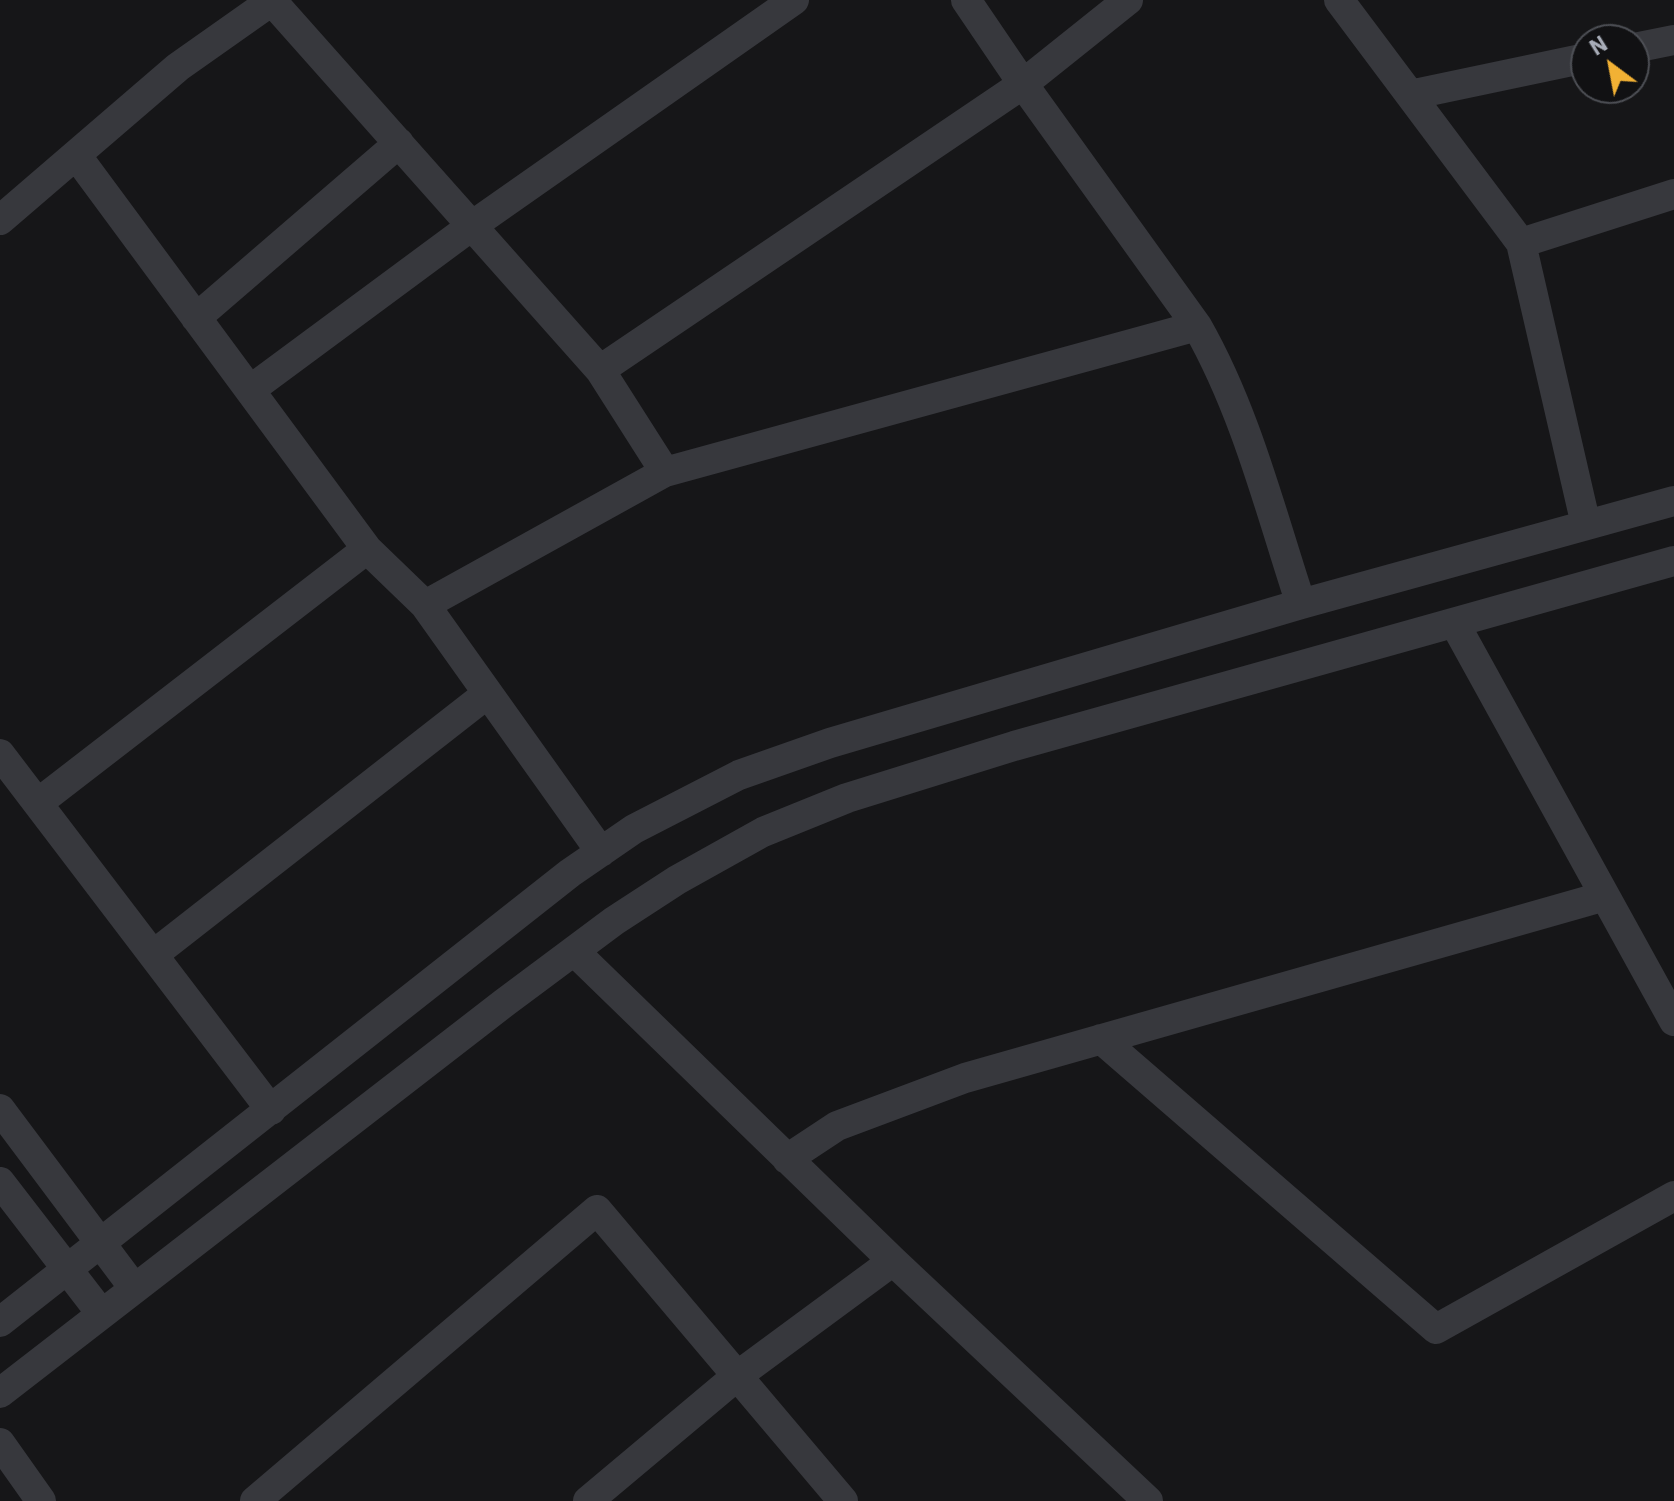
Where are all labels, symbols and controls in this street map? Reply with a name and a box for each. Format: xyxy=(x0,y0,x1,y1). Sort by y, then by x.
north arrow xyxy=(1570,24,1650,104)
text: N xyxy=(1584,28,1613,61)

